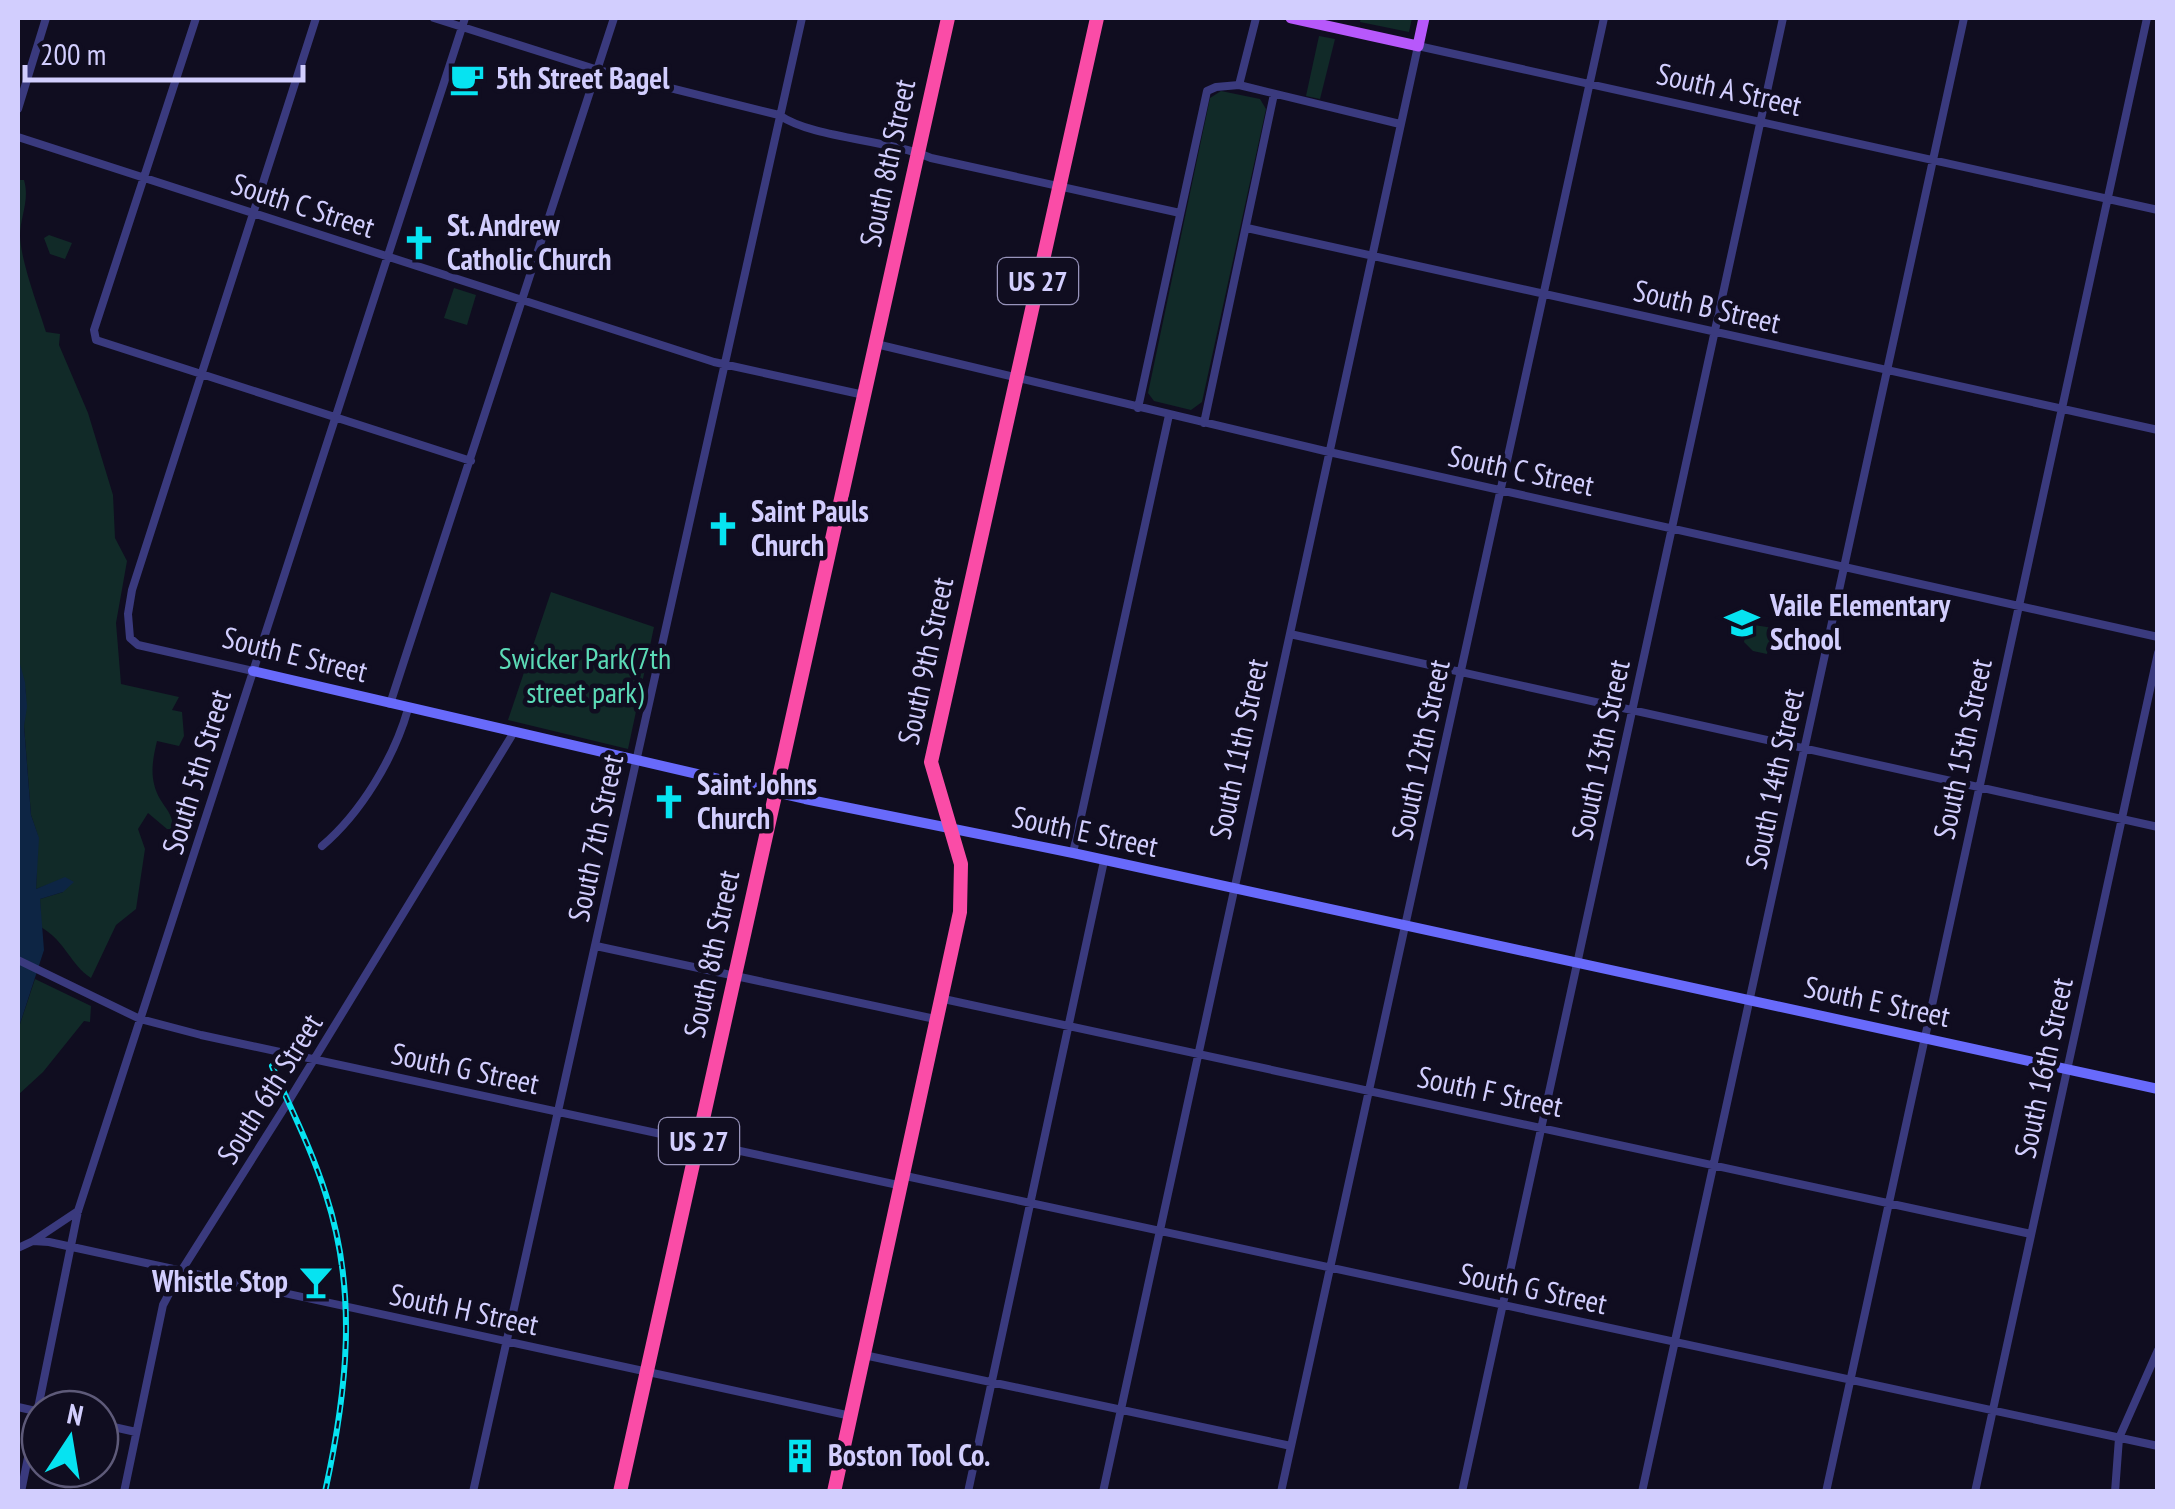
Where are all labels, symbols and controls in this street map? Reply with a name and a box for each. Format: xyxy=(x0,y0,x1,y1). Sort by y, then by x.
scale bar xyxy=(25,20,302,82)
text: 200 m xyxy=(40,34,106,73)
street label: South A Street xyxy=(1653,53,1806,124)
place label: 5th Street Bagel xyxy=(495,58,670,97)
cafe icon: 5th Street Bagel xyxy=(448,60,486,98)
street label: South 8th Street xyxy=(850,75,923,250)
street label: South C Street xyxy=(227,163,381,246)
place label: St. Andrew Catholic Church xyxy=(447,205,611,278)
church icon: St. Andrew Catholic Church xyxy=(400,224,438,262)
road number: US 27 xyxy=(998,258,1078,304)
street label: South B Street xyxy=(1630,270,1785,341)
street label: South C Street xyxy=(1445,435,1598,504)
place label: Saint Pauls Church xyxy=(751,491,869,564)
church icon: Saint Pauls Church xyxy=(704,510,742,548)
street label: South 9th Street xyxy=(888,573,961,748)
place label: Vaile Elementary School xyxy=(1769,585,1951,658)
school or university icon: Vaile Elementary School xyxy=(1723,604,1761,642)
street label: South E Street xyxy=(219,617,373,691)
park label: Swicker Park(7th street park) xyxy=(499,638,671,711)
street label: South 11th Street xyxy=(1199,654,1276,843)
street label: South 15th Street xyxy=(1923,654,2000,843)
street label: South 12th Street xyxy=(1381,655,1458,844)
street label: South 13th Street xyxy=(1561,655,1638,844)
street label: South 5th Street xyxy=(152,684,239,859)
street label: South 14th Street xyxy=(1735,684,1812,873)
street label: South 7th Street xyxy=(558,750,631,925)
place label: Saint Johns Church xyxy=(697,764,817,837)
church icon: Saint Johns Church xyxy=(650,783,688,821)
street label: South E Street xyxy=(1009,796,1162,865)
street label: South 8th Street xyxy=(674,866,747,1041)
street label: South E Street xyxy=(1801,966,1954,1035)
street label: South 16th Street xyxy=(2004,973,2081,1162)
street label: South 6th Street xyxy=(207,1005,331,1171)
street label: South G Street xyxy=(388,1033,543,1102)
street label: South F Street xyxy=(1414,1056,1567,1125)
road number: US 27 xyxy=(659,1118,739,1164)
street label: South G Street xyxy=(1456,1253,1611,1322)
place label: Whistle Stop xyxy=(151,1261,288,1300)
bar icon: Whistle Stop xyxy=(297,1263,335,1301)
street label: South H Street xyxy=(386,1274,543,1343)
north arrow xyxy=(20,1389,120,1489)
text: N xyxy=(64,1394,87,1434)
place label: Boston Tool Co. xyxy=(828,1435,990,1474)
building icon: Boston Tool Co. xyxy=(781,1437,819,1475)

